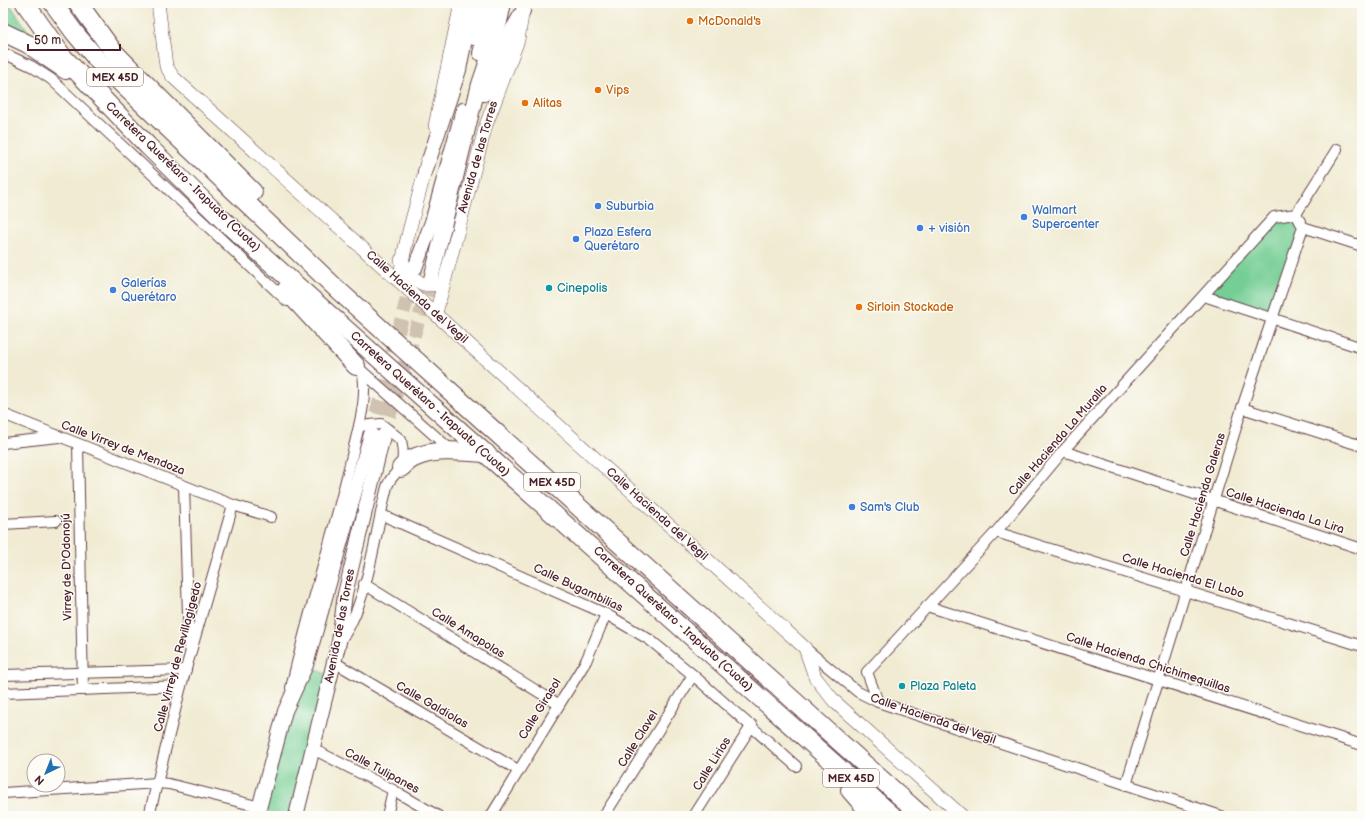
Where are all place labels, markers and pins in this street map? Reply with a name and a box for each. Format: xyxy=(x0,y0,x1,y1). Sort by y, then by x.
place label: McDonald's xyxy=(698,14,761,29)
marker: McDonald's xyxy=(685,16,695,26)
place label: Vips xyxy=(606,83,629,98)
marker: Vips xyxy=(593,85,603,95)
place label: Alitas xyxy=(533,96,562,111)
marker: Alitas xyxy=(520,98,530,108)
place label: Suburbia xyxy=(606,199,654,214)
marker: Suburbia xyxy=(593,201,603,211)
place label: Walmart Supercenter xyxy=(1032,203,1100,232)
marker: Walmart Supercenter xyxy=(1019,212,1029,222)
place label: + visión xyxy=(928,221,970,236)
marker: + visión xyxy=(915,223,925,233)
place label: Plaza Esfera Querétaro xyxy=(584,225,652,254)
marker: Plaza Esfera Querétaro xyxy=(571,234,581,244)
place label: Galerías Querétaro xyxy=(121,276,177,305)
place label: Cinepolis xyxy=(557,281,607,296)
marker: Cinepolis xyxy=(544,283,554,293)
marker: Galerías Querétaro xyxy=(108,285,118,295)
place label: Sirloin Stockade xyxy=(867,300,954,315)
marker: Sirloin Stockade xyxy=(854,302,864,312)
place label: Sam's Club xyxy=(860,500,920,515)
marker: Sam's Club xyxy=(847,502,857,512)
place label: Plaza Paleta xyxy=(910,679,976,694)
marker: Plaza Paleta xyxy=(897,681,907,691)

